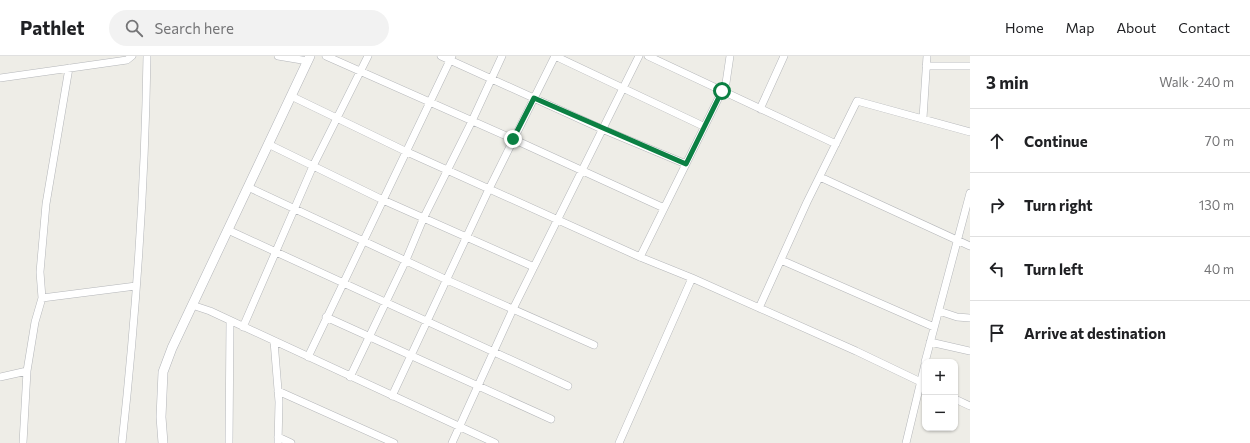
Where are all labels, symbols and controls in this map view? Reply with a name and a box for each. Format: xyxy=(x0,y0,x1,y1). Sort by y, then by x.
search box xyxy=(109,10,389,46)
text: Pathlet xyxy=(20,16,85,39)
icon: search xyxy=(123,17,145,39)
text: Search here xyxy=(155,19,234,37)
text: Home xyxy=(1005,19,1044,36)
text: Map xyxy=(1066,19,1094,36)
text: About xyxy=(1116,19,1156,36)
text: Contact xyxy=(1178,19,1230,36)
text: 3 min xyxy=(986,72,1029,93)
text: Walk · 240 m xyxy=(1159,74,1234,90)
route start xyxy=(713,82,731,100)
route end xyxy=(504,130,522,148)
icon: ahead xyxy=(986,130,1008,152)
text: Continue xyxy=(1024,132,1088,150)
text: 70 m xyxy=(1205,133,1234,149)
icon: right xyxy=(986,194,1008,216)
text: Turn right xyxy=(1024,196,1093,214)
text: 130 m xyxy=(1199,197,1234,213)
icon: left xyxy=(986,258,1008,280)
text: Turn left xyxy=(1024,260,1083,278)
text: 40 m xyxy=(1204,261,1234,277)
icon: arrive xyxy=(986,322,1008,344)
text: Arrive at destination xyxy=(1024,324,1166,342)
map controls xyxy=(922,359,958,431)
button: + xyxy=(922,359,958,395)
button: − xyxy=(922,395,958,431)

